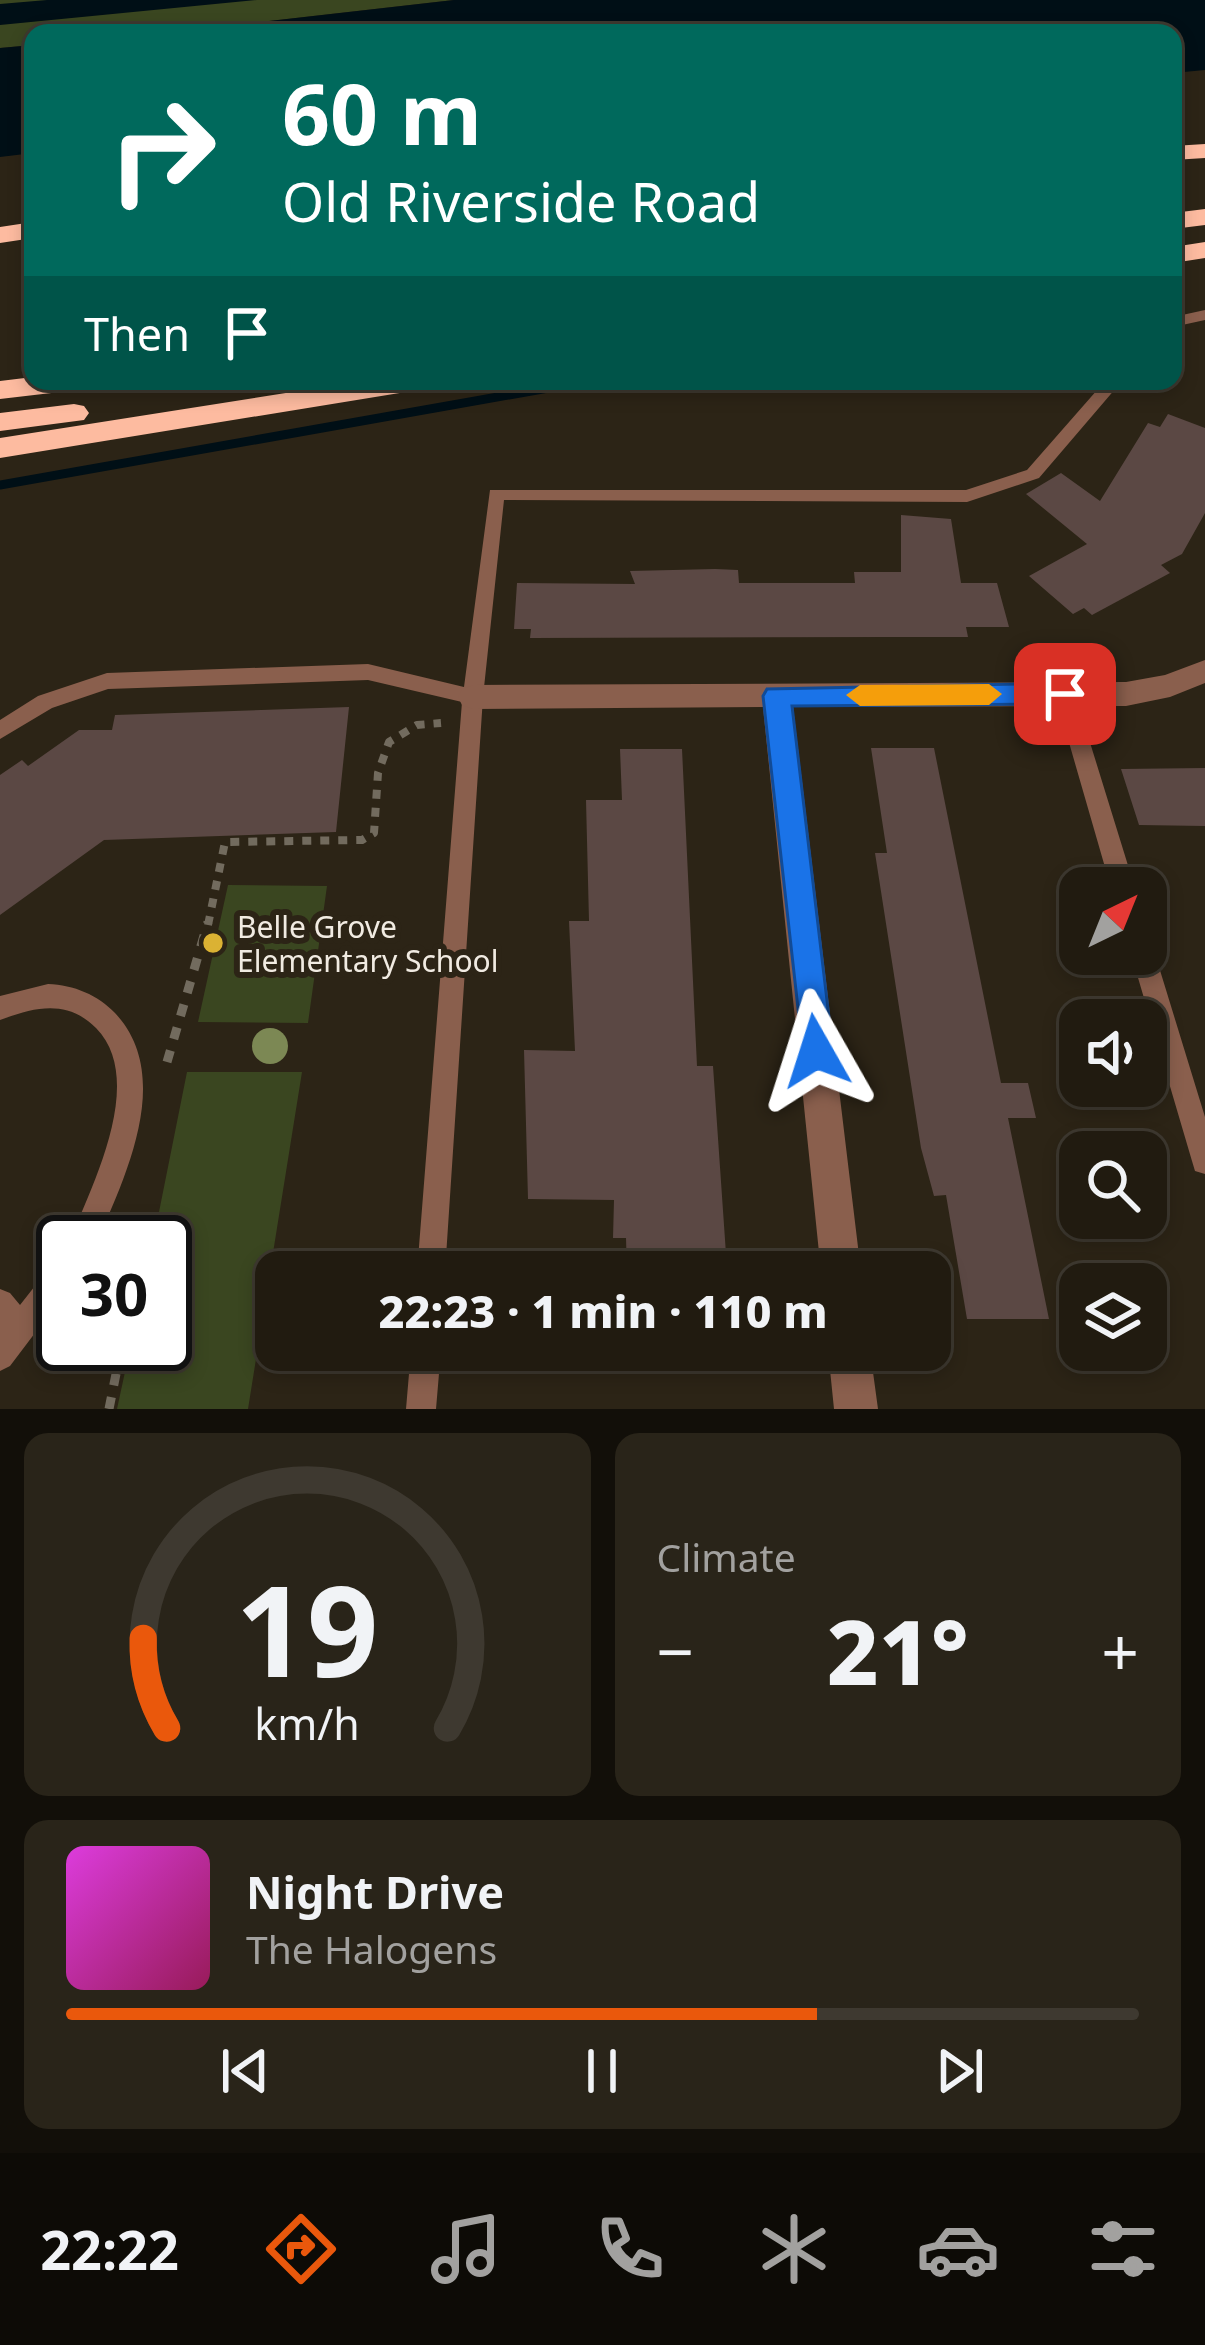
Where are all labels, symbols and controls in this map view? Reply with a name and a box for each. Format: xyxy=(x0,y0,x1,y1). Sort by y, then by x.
text: 60 m xyxy=(282,55,482,170)
icon: right xyxy=(84,72,240,228)
text: Old Riverside Road xyxy=(282,164,760,238)
icon: arrive xyxy=(214,300,280,366)
text: Then xyxy=(84,303,190,364)
pin xyxy=(1014,643,1116,745)
icon: arrive xyxy=(1032,661,1098,727)
north arrow xyxy=(1059,867,1167,975)
map controls xyxy=(1059,867,1167,1371)
place label: Belle Grove Elementary School xyxy=(237,906,498,981)
marker: Belle Grove Elementary School xyxy=(200,930,226,956)
position arrow xyxy=(753,988,879,1114)
button: sound xyxy=(1059,999,1167,1107)
button: search xyxy=(1059,1131,1167,1239)
speed limit sign: 30 xyxy=(36,1215,192,1371)
button: layers xyxy=(1059,1263,1167,1371)
text: 22:23 · 1 min · 110 m xyxy=(378,1280,828,1341)
text: Climate xyxy=(657,1530,796,1583)
text: 19 xyxy=(236,1544,379,1714)
text: 21° xyxy=(827,1589,969,1711)
text: − xyxy=(657,1605,694,1695)
text: + xyxy=(1101,1605,1139,1695)
text: km/h xyxy=(255,1693,360,1752)
text: Night Drive xyxy=(246,1861,504,1922)
text: The Halogens xyxy=(246,1922,497,1975)
icon: previous xyxy=(212,2038,278,2104)
icon: pause xyxy=(569,2038,635,2104)
icon: next xyxy=(927,2038,993,2104)
icon: directions xyxy=(259,2207,343,2291)
icon: music xyxy=(424,2207,508,2291)
icon: phone xyxy=(588,2207,672,2291)
icon: climate xyxy=(752,2207,836,2291)
icon: car xyxy=(916,2207,1000,2291)
icon: filters xyxy=(1081,2207,1165,2291)
text: 22:22 xyxy=(40,2212,179,2286)

